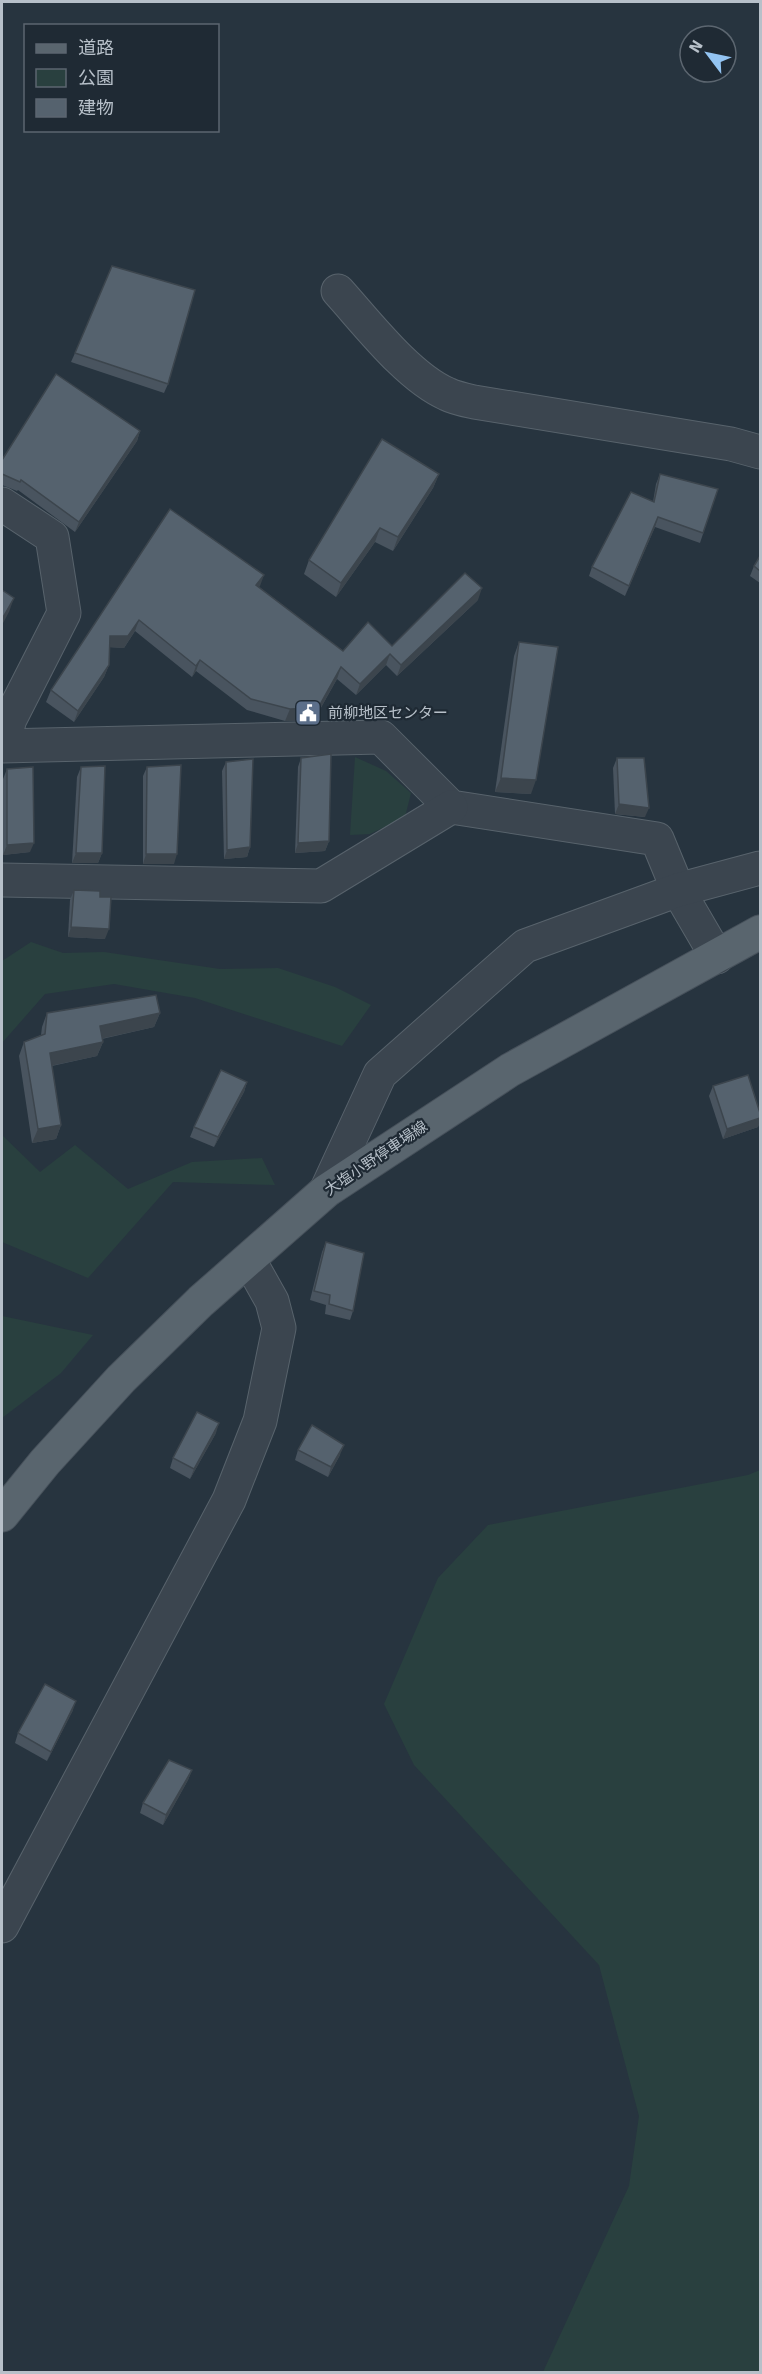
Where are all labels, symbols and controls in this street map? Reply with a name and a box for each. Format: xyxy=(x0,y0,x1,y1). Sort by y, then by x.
legend xyxy=(24,24,219,132)
north arrow xyxy=(678,24,738,84)
text: 道路 xyxy=(78,37,114,59)
text: N xyxy=(685,37,708,57)
text: 公園 xyxy=(78,67,114,89)
text: 建物 xyxy=(78,97,114,119)
public building icon: 前柳地区センター xyxy=(293,698,323,728)
place label: 前柳地区センター xyxy=(328,704,448,722)
street label: 大塩小野停車場線 xyxy=(321,1117,431,1199)

